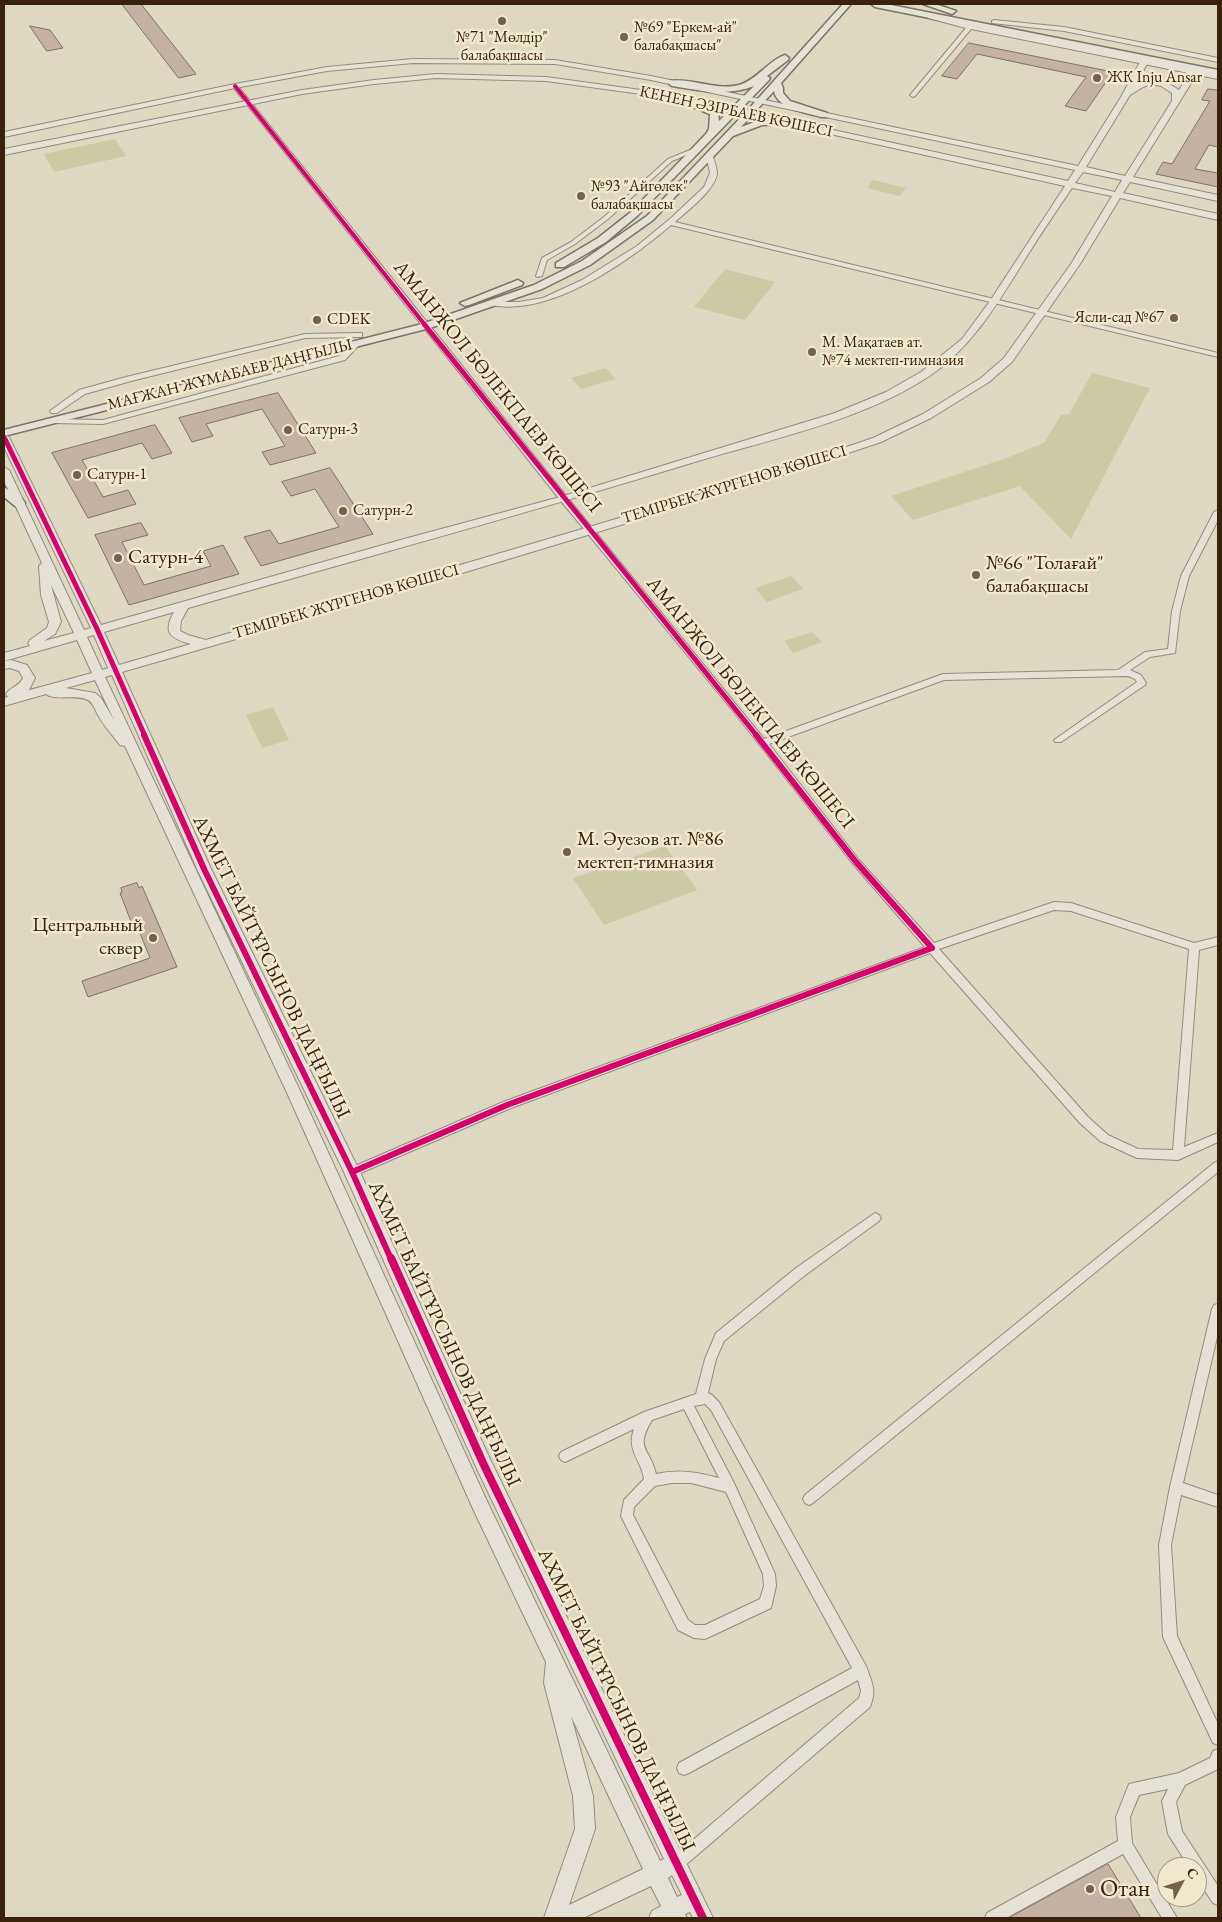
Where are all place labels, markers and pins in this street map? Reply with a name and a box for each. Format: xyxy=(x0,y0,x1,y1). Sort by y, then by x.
marker: №71 "Мөлдір" балабақшасы xyxy=(496,15,508,27)
place label: №69 "Еркем-ай" балабақшасы" xyxy=(634,18,737,56)
place label: №71 "Мөлдір" балабақшасы xyxy=(456,28,548,66)
marker: №69 "Еркем-ай" балабақшасы" xyxy=(618,31,630,43)
place label: ЖК Inju Ansar xyxy=(1107,68,1202,88)
marker: ЖК Inju Ansar xyxy=(1091,72,1103,84)
place label: №93 "Айгөлек" балабақшасы xyxy=(591,177,688,215)
marker: №93 "Айгөлек" балабақшасы xyxy=(575,190,587,202)
place label: Ясли-сад №67 xyxy=(1074,308,1164,328)
place label: CDEK xyxy=(327,310,370,330)
marker: Ясли-сад №67 xyxy=(1168,312,1180,324)
marker: CDEK xyxy=(311,314,323,326)
place label: М. Мақатаев ат. №74 мектеп-гимназия xyxy=(822,333,964,371)
marker: М. Мақатаев ат. №74 мектеп-гимназия xyxy=(806,346,818,358)
place label: Сатурн-3 xyxy=(298,420,358,440)
marker: Сатурн-3 xyxy=(282,424,294,436)
place label: Сатурн-1 xyxy=(87,465,147,485)
marker: Сатурн-1 xyxy=(71,469,83,481)
place label: Сатурн-2 xyxy=(353,501,413,521)
marker: Сатурн-2 xyxy=(337,505,349,517)
place label: Сатурн-4 xyxy=(128,546,203,570)
marker: Сатурн-4 xyxy=(112,552,124,564)
place label: №66 "Толағай" балабақшасы xyxy=(986,552,1104,599)
marker: №66 "Толағай" балабақшасы xyxy=(970,569,982,581)
place label: М. Әуезов ат. №86 мектеп-гимназия xyxy=(577,828,723,875)
marker: М. Әуезов ат. №86 мектеп-гимназия xyxy=(561,846,573,858)
place label: Центральный сквер xyxy=(32,914,143,961)
marker: Центральный сквер xyxy=(147,932,159,944)
place label: Отан xyxy=(1100,1875,1150,1903)
marker: Отан xyxy=(1084,1883,1096,1895)

